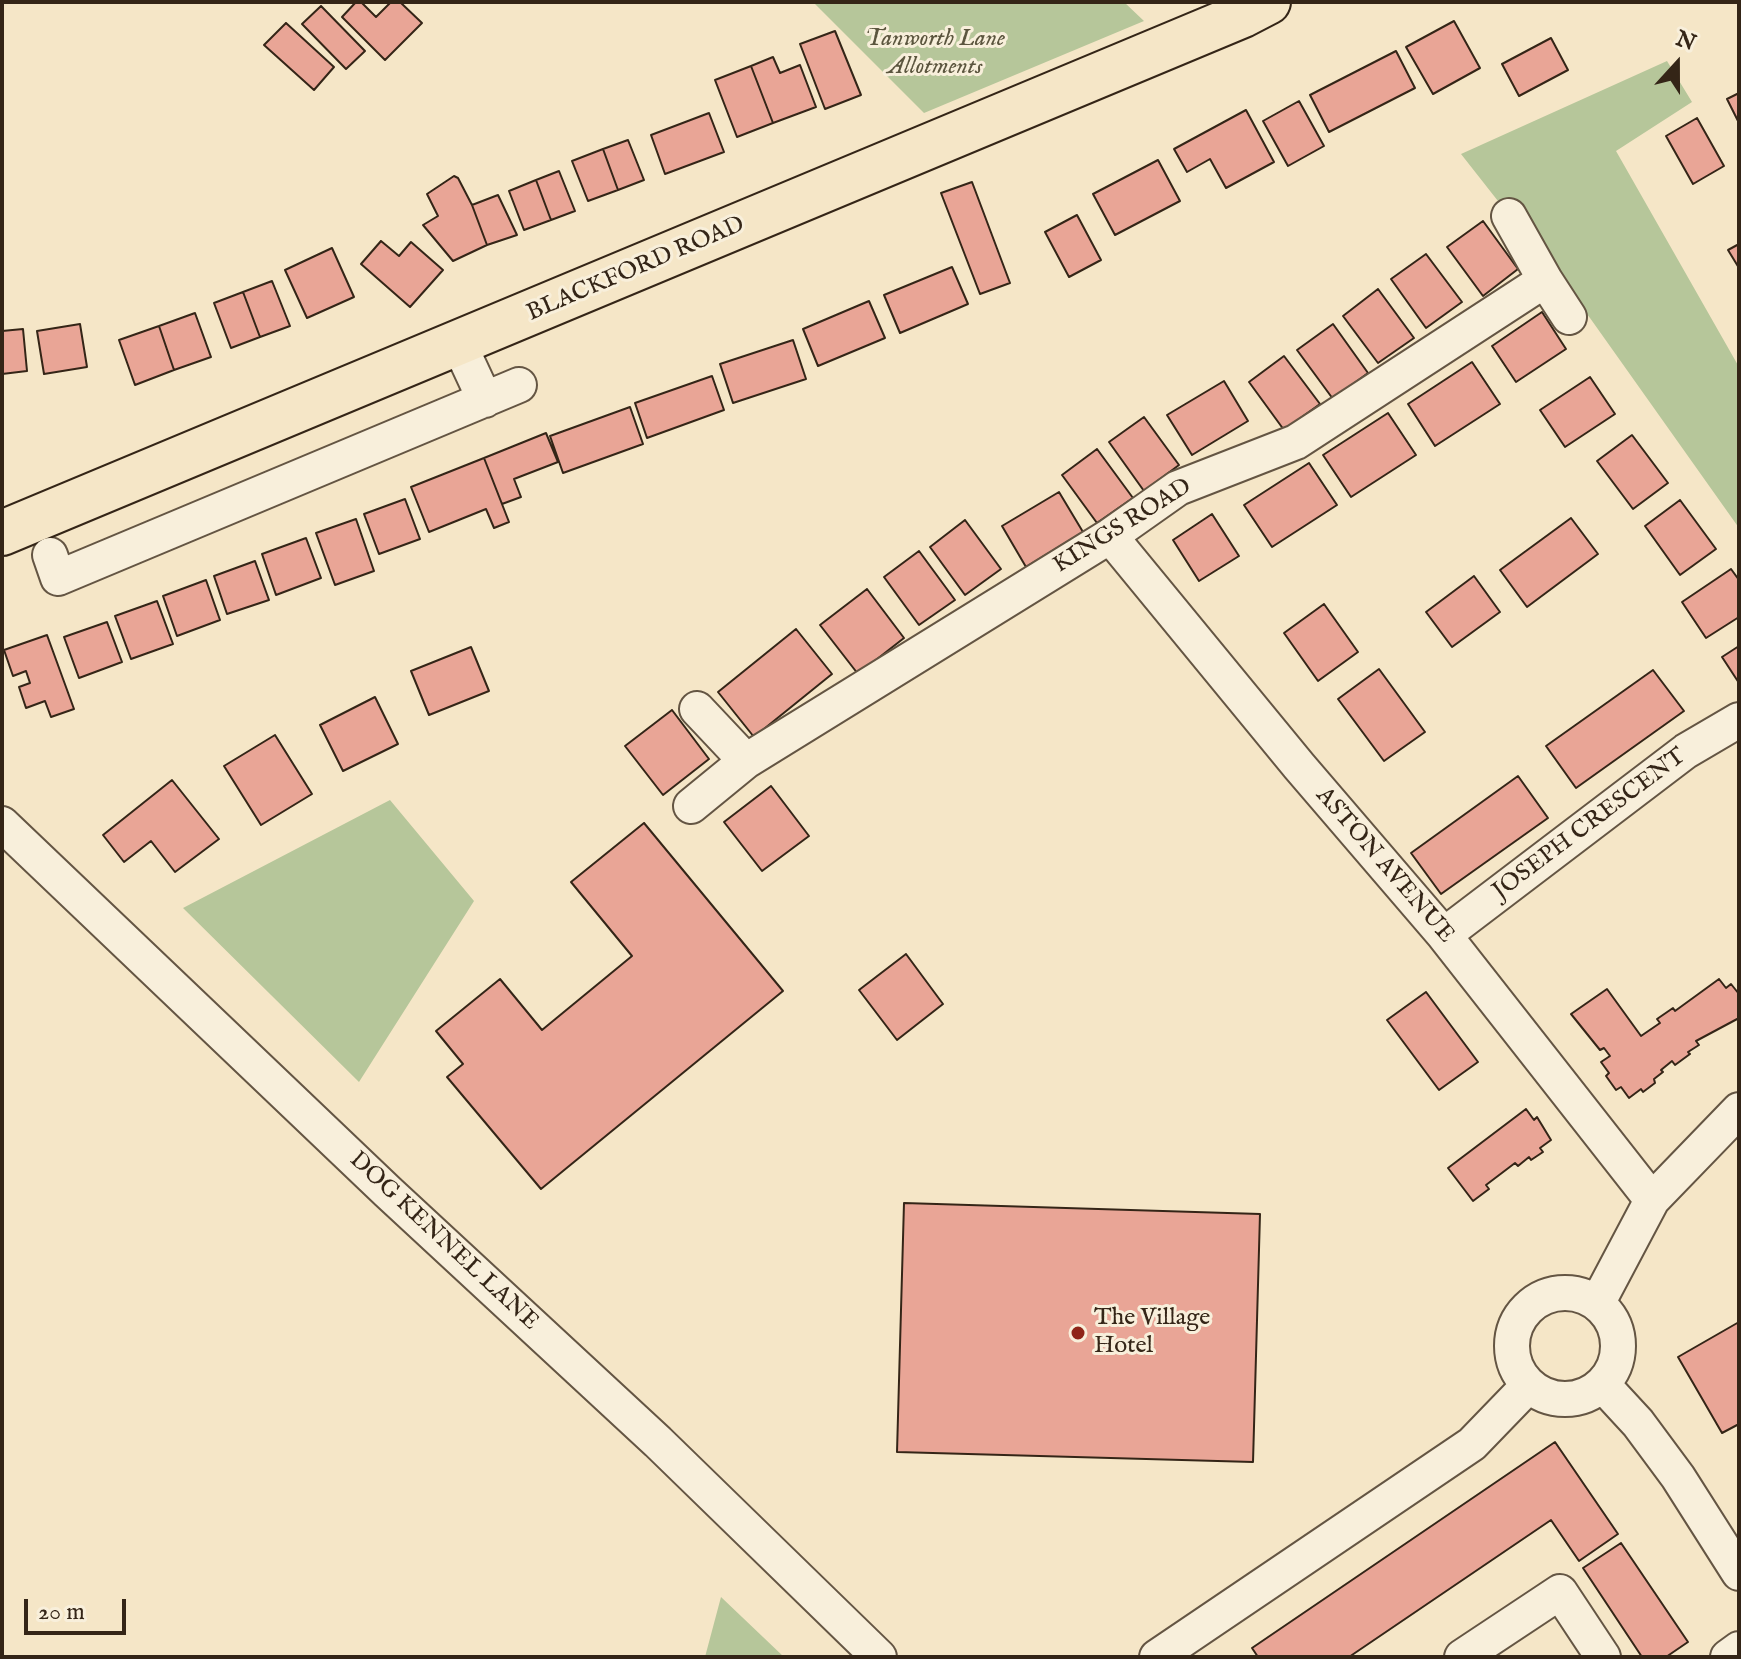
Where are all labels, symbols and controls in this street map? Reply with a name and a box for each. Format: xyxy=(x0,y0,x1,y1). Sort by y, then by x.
north arrow xyxy=(1637,24,1717,104)
text: N xyxy=(1672,25,1700,58)
park label: Tanworth Lane Allotments xyxy=(865,26,1005,82)
street label: BLACKFORD ROAD xyxy=(523,211,749,329)
street label: KINGS ROAD xyxy=(1049,473,1197,581)
street label: JOSEPH CRESCENT xyxy=(1488,743,1692,907)
street label: ASTON AVENUE xyxy=(1309,782,1459,950)
street label: DOG KENNEL LANE xyxy=(342,1147,544,1337)
place label: The Village Hotel xyxy=(1094,1305,1210,1361)
marker: The Village Hotel xyxy=(1069,1324,1087,1342)
scale bar xyxy=(28,1583,130,1633)
text: 20 m xyxy=(38,1597,85,1628)

